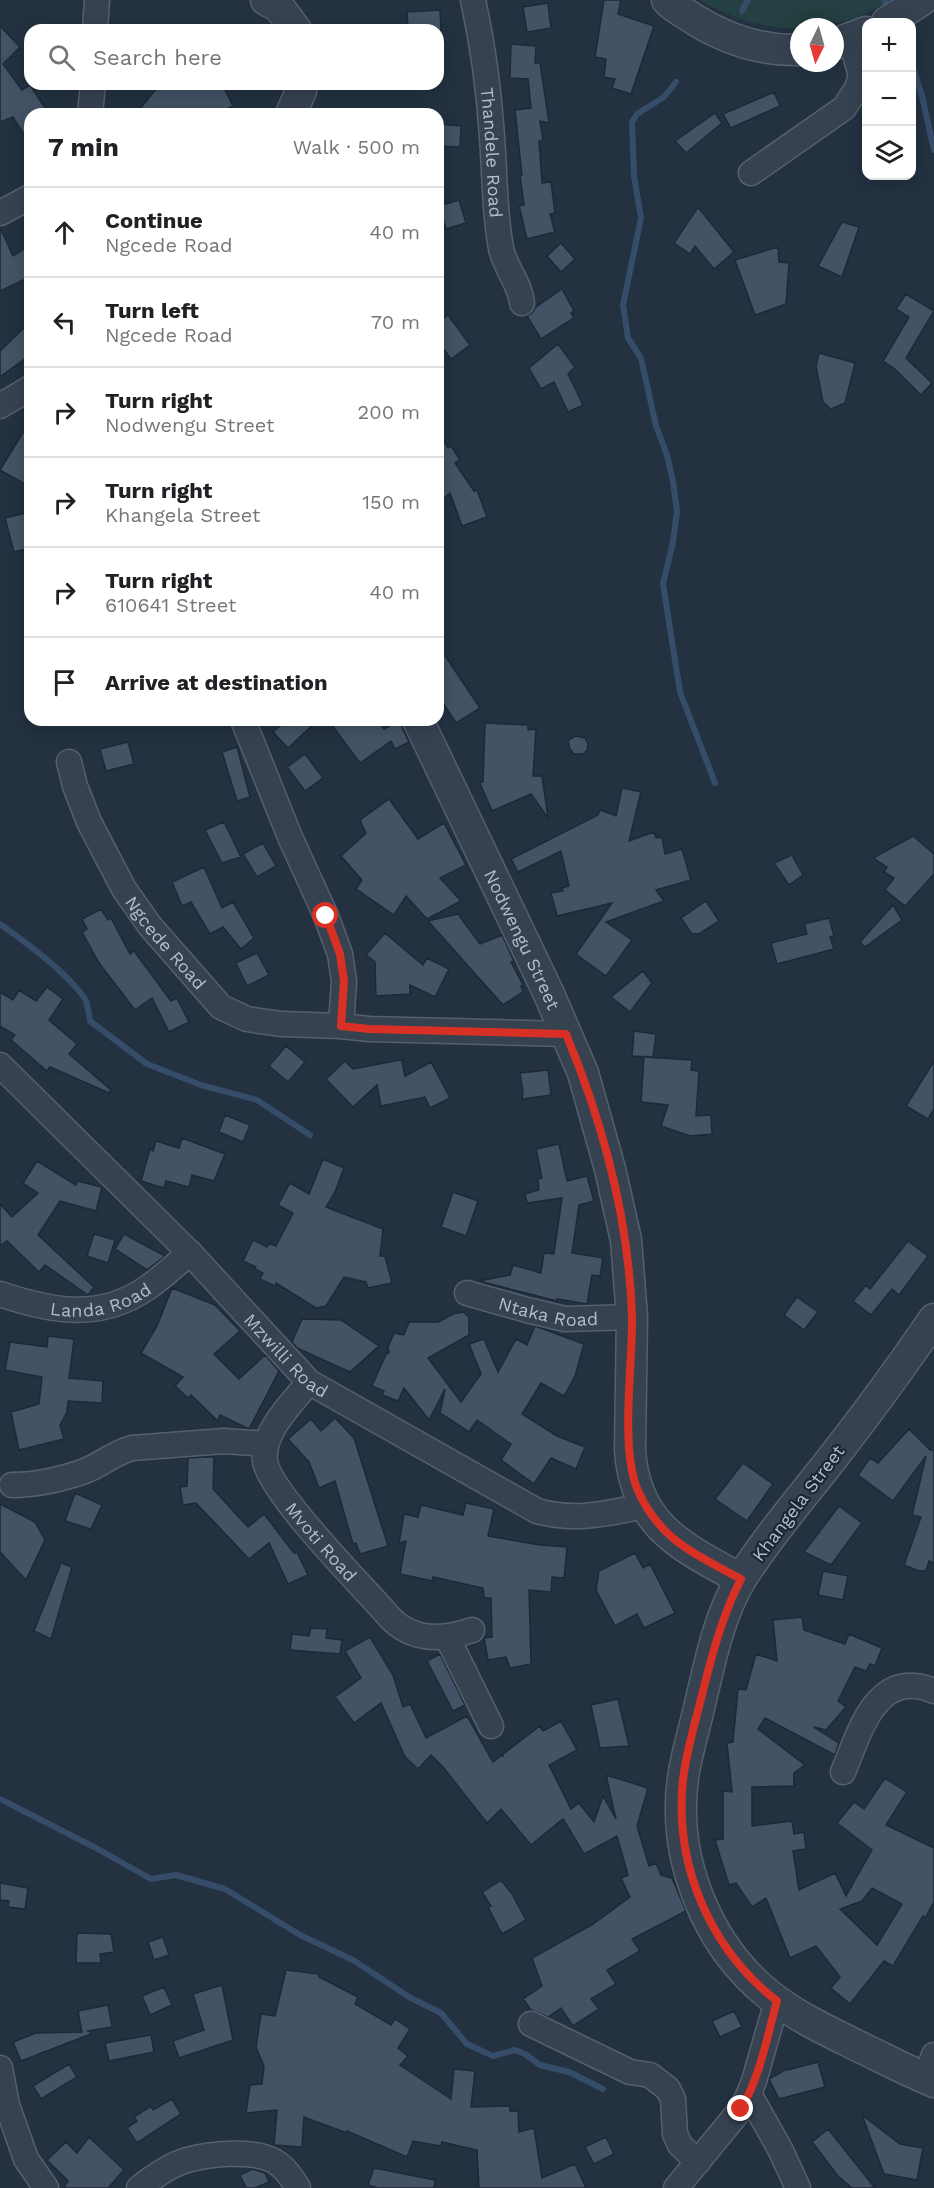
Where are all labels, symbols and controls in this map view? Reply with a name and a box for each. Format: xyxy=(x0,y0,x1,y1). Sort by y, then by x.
north arrow xyxy=(790,18,844,72)
map controls xyxy=(862,18,916,180)
button: + xyxy=(862,18,916,72)
search box xyxy=(24,24,444,90)
icon: search xyxy=(45,41,78,74)
text: Search here xyxy=(93,45,222,70)
button: − xyxy=(862,72,916,126)
street label: Thandele Road xyxy=(477,86,507,219)
button: layers xyxy=(862,126,916,180)
text: 7 min xyxy=(48,132,119,162)
text: Walk · 500 m xyxy=(293,135,420,159)
text: Continue xyxy=(105,208,203,233)
icon: ahead xyxy=(48,216,81,249)
text: 40 m xyxy=(369,220,420,244)
text: Ngcede Road xyxy=(105,233,233,257)
text: Turn left xyxy=(105,298,199,323)
icon: left xyxy=(48,306,81,339)
text: 70 m xyxy=(371,310,420,334)
text: Ngcede Road xyxy=(105,323,233,347)
text: Turn right xyxy=(105,388,212,413)
icon: right xyxy=(48,396,81,429)
text: 200 m xyxy=(358,400,420,424)
text: Nodwengu Street xyxy=(105,413,274,437)
text: Turn right xyxy=(105,478,212,503)
icon: right xyxy=(48,486,81,519)
text: 150 m xyxy=(362,490,420,514)
text: Khangela Street xyxy=(105,503,260,527)
text: Turn right xyxy=(105,568,212,593)
icon: right xyxy=(48,576,81,609)
text: 40 m xyxy=(369,580,420,604)
text: 610641 Street xyxy=(105,593,236,617)
icon: arrive xyxy=(48,666,81,699)
text: Arrive at destination xyxy=(105,670,328,695)
street label: Nodwengu Street xyxy=(480,866,565,1013)
street label: Ngcede Road xyxy=(122,892,211,993)
route start xyxy=(312,902,338,928)
street label: Landa Road xyxy=(49,1278,155,1320)
street label: Ntaka Road xyxy=(496,1292,598,1329)
street label: Mzwilli Road xyxy=(240,1309,332,1401)
street label: Khangela Street xyxy=(748,1440,849,1565)
street label: Mvoti Road xyxy=(282,1498,362,1585)
route end xyxy=(727,2095,753,2121)

